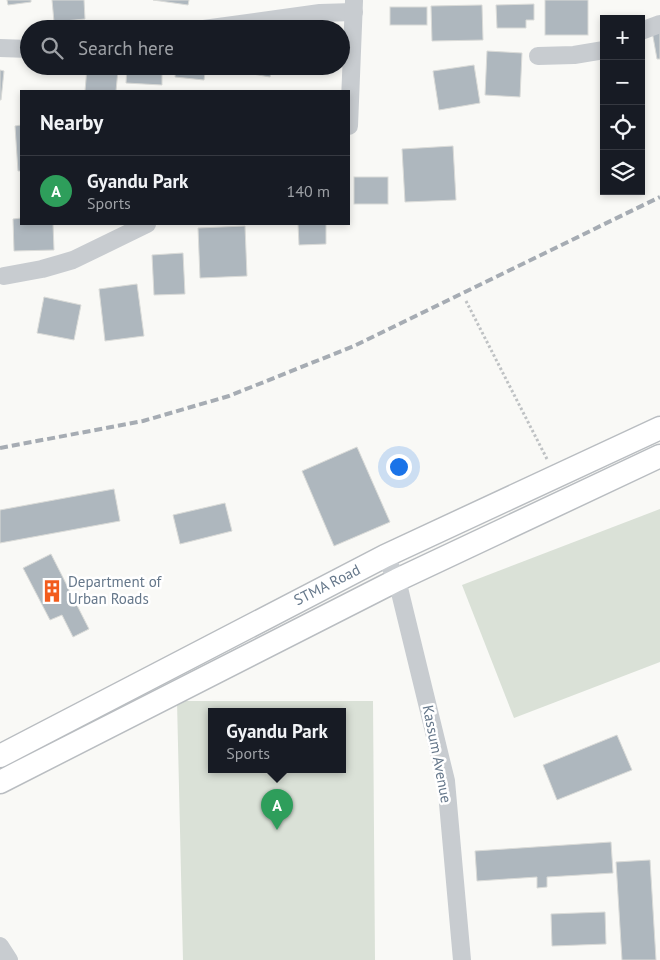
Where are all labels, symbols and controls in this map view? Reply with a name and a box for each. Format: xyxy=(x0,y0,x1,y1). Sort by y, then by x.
map controls xyxy=(600,15,645,195)
button: + xyxy=(600,15,645,60)
search box xyxy=(20,20,350,75)
icon: search xyxy=(38,34,66,62)
text: Search here xyxy=(78,36,174,60)
button: − xyxy=(600,60,645,105)
button: locate xyxy=(600,105,645,150)
text: Nearby xyxy=(40,109,103,136)
button: layers xyxy=(600,150,645,195)
text: Gyandu Park xyxy=(87,169,188,193)
text: A xyxy=(51,181,61,201)
text: 140 m xyxy=(287,181,330,201)
text: Sports xyxy=(87,193,131,213)
your location xyxy=(386,454,412,480)
street label: STMA Road xyxy=(290,560,363,609)
place label: Department of Urban Roads xyxy=(68,572,163,608)
building icon: Department of Urban Roads xyxy=(39,578,65,604)
street label: Kassum Avenue xyxy=(419,703,456,805)
popup xyxy=(208,708,346,773)
text: Gyandu Park xyxy=(226,719,328,743)
text: Sports xyxy=(226,743,270,763)
pin: A xyxy=(261,789,293,830)

